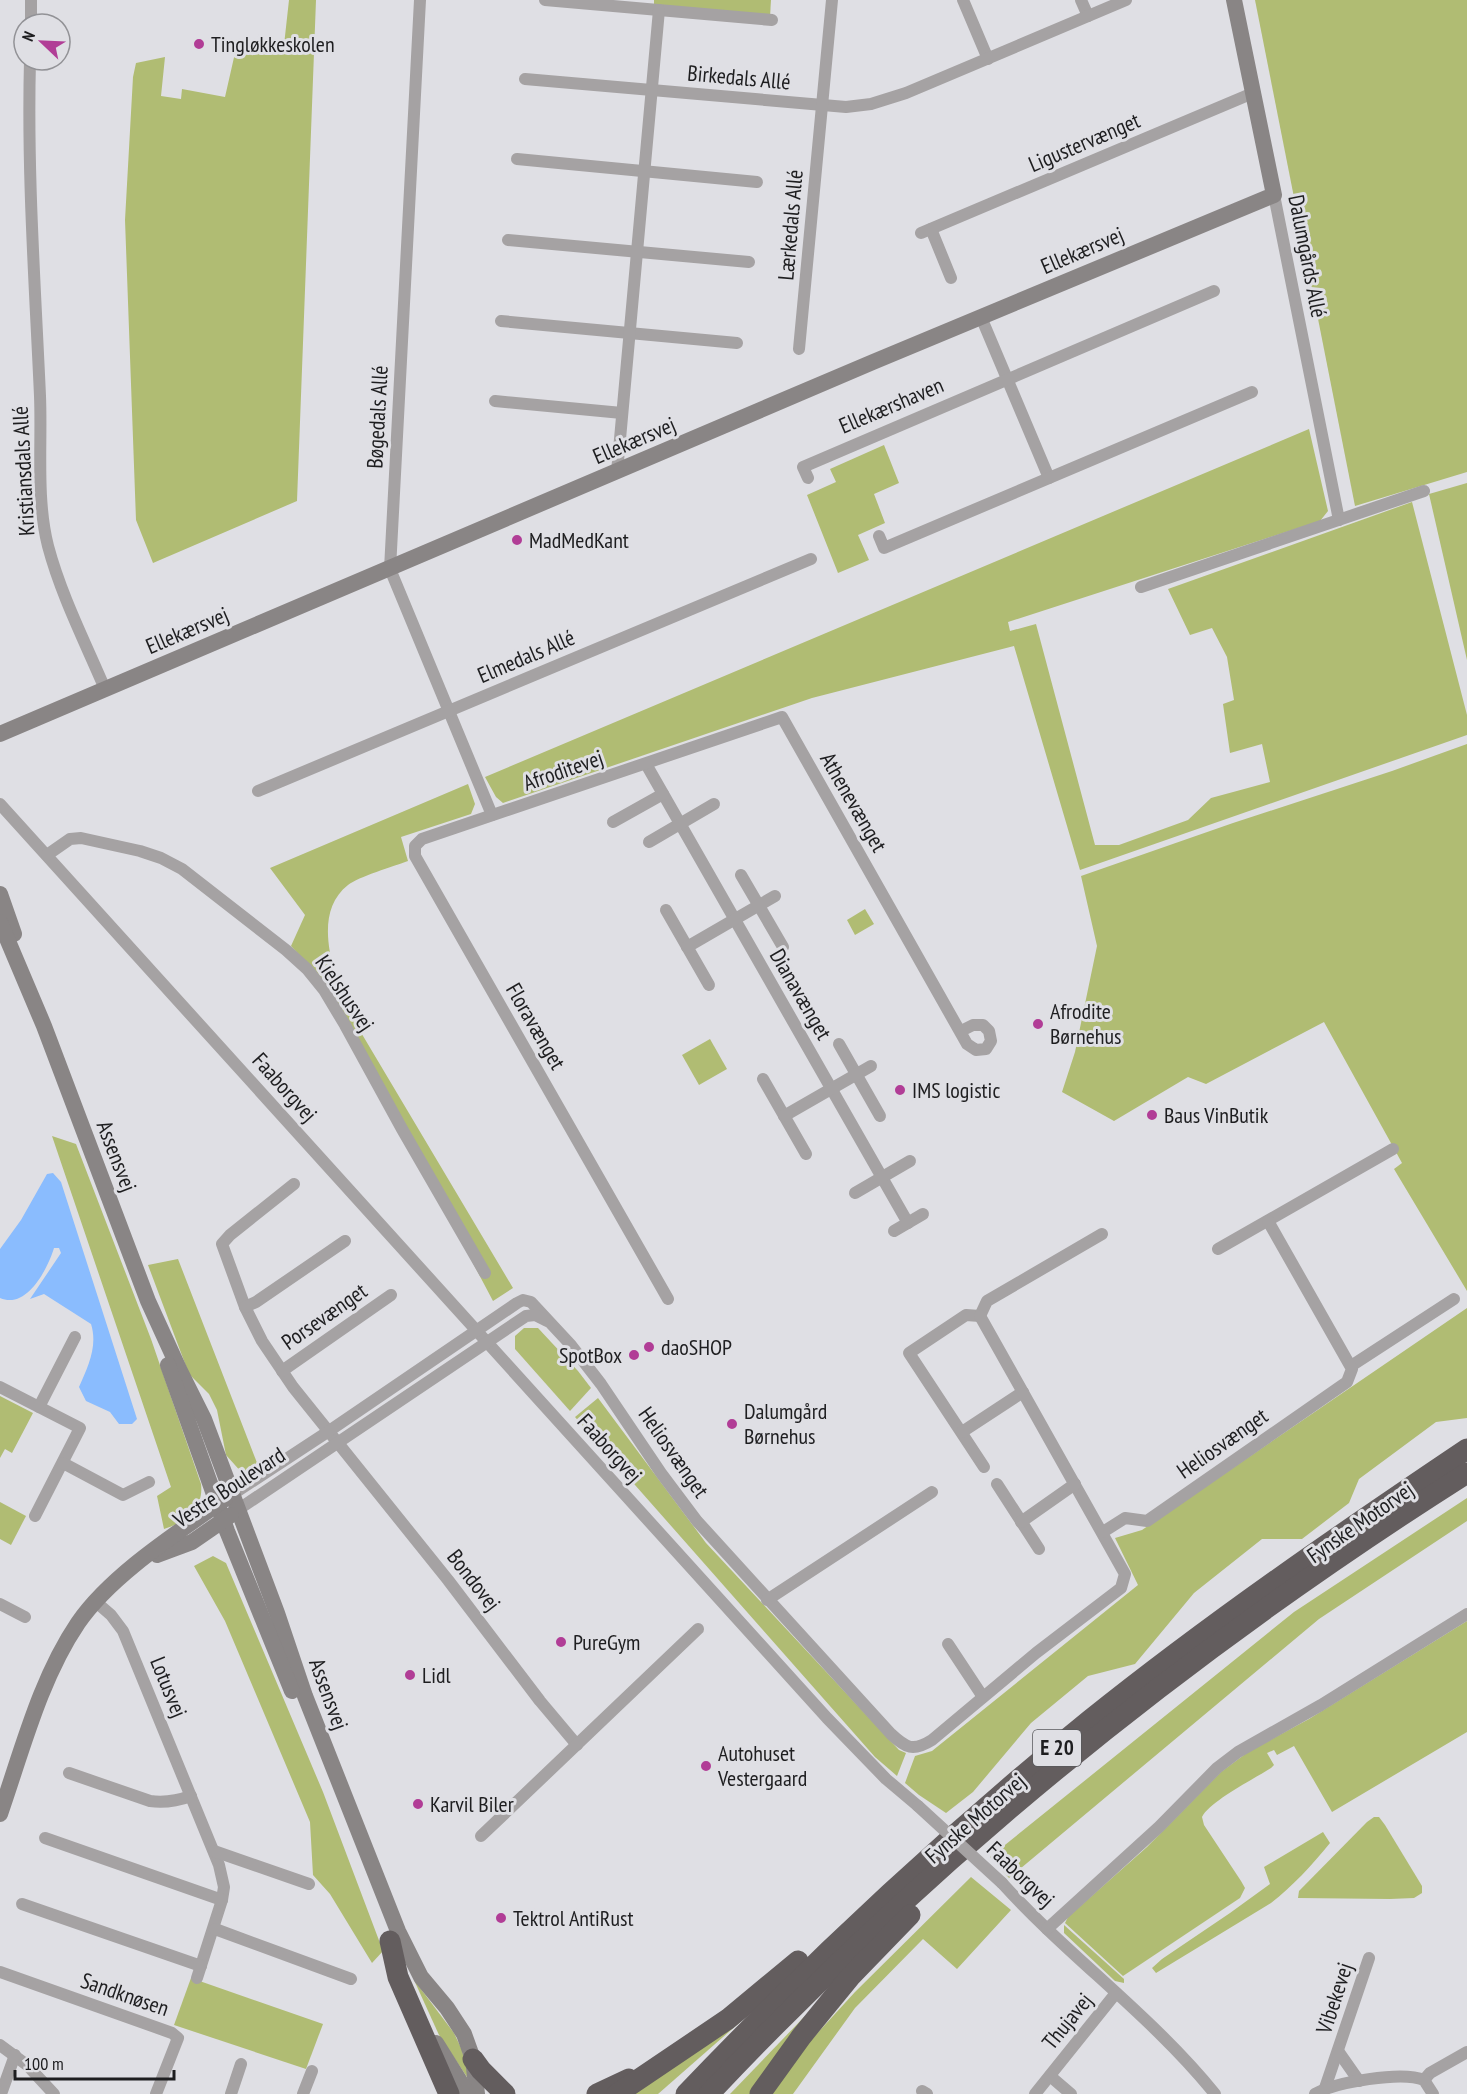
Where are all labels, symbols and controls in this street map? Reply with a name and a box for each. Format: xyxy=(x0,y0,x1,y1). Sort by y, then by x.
north arrow xyxy=(12,12,72,72)
text: N xyxy=(17,28,39,44)
place label: Tingløkkeskolen xyxy=(211,30,335,58)
marker: Tingløkkeskolen xyxy=(192,37,206,51)
street label: Birkedals Allé xyxy=(686,59,792,95)
street label: Ligustervænget xyxy=(1024,106,1144,178)
street label: Lærkedals Allé xyxy=(771,168,809,282)
street label: Dalumgårds Allé xyxy=(1282,192,1334,320)
street label: Ellekærsvej xyxy=(1036,220,1128,280)
street label: Bøgedals Allé xyxy=(360,365,394,469)
street label: Ellekærshaven xyxy=(835,370,947,440)
street label: Kristiansdals Allé xyxy=(6,405,40,537)
street label: Ellekærsvej xyxy=(588,410,680,470)
place label: MadMedKant xyxy=(529,526,629,554)
marker: MadMedKant xyxy=(510,533,524,547)
street label: Ellekærsvej xyxy=(141,600,233,660)
street label: Elmedals Allé xyxy=(473,623,579,689)
street label: Afroditevej xyxy=(519,743,607,797)
street label: Athenevænget xyxy=(814,747,894,857)
street label: Dianavænget xyxy=(764,943,838,1045)
street label: Kielshusvej xyxy=(309,949,381,1037)
street label: Floravænget xyxy=(500,978,572,1074)
place label: Afrodite Børnehus xyxy=(1050,997,1121,1050)
marker: Afrodite Børnehus xyxy=(1031,1017,1045,1031)
street label: Faaborgvej xyxy=(247,1047,323,1127)
place label: IMS logistic xyxy=(912,1076,1000,1104)
marker: IMS logistic xyxy=(893,1083,907,1097)
place label: Baus VinButik xyxy=(1164,1101,1269,1129)
marker: Baus VinButik xyxy=(1145,1108,1159,1122)
street label: Assensvej xyxy=(91,1117,143,1195)
street label: Porsevænget xyxy=(276,1276,372,1356)
place label: daoSHOP xyxy=(661,1333,732,1361)
marker: daoSHOP xyxy=(642,1340,656,1354)
place label: SpotBox xyxy=(559,1341,622,1369)
marker: SpotBox xyxy=(627,1348,641,1362)
place label: Dalumgård Børnehus xyxy=(744,1397,827,1450)
street label: Heliosvænget xyxy=(633,1401,715,1503)
street label: Heliosvænget xyxy=(1171,1402,1273,1484)
street label: Faaborgvej xyxy=(572,1408,648,1488)
marker: Dalumgård Børnehus xyxy=(725,1417,739,1431)
street label: Vestre Boulevard xyxy=(167,1441,290,1534)
street label: Fynske Motorvej xyxy=(1301,1475,1419,1569)
street label: Bondovej xyxy=(441,1544,507,1616)
place label: PureGym xyxy=(573,1628,640,1656)
marker: PureGym xyxy=(554,1635,568,1649)
street label: Lotusvej xyxy=(144,1653,194,1721)
street label: Assensvej xyxy=(303,1655,355,1733)
place label: Lidl xyxy=(422,1661,451,1689)
marker: Lidl xyxy=(403,1668,417,1682)
road number: E 20 xyxy=(1033,1730,1081,1766)
place label: Autohuset Vestergaard xyxy=(717,1739,807,1792)
marker: Autohuset Vestergaard xyxy=(699,1759,713,1773)
street label: Fynske Motorvej xyxy=(919,1767,1031,1869)
place label: Karvil Biler xyxy=(430,1790,514,1818)
marker: Karvil Biler xyxy=(411,1797,425,1811)
street label: Faaborgvej xyxy=(981,1835,1061,1913)
place label: Tektrol AntiRust xyxy=(513,1904,633,1932)
marker: Tektrol AntiRust xyxy=(494,1911,508,1925)
street label: Vibekevej xyxy=(1309,1959,1359,2038)
street label: Sandknøsen xyxy=(77,1966,173,2022)
street label: Thujavej xyxy=(1036,1987,1098,2055)
scale bar xyxy=(15,2043,174,2081)
text: 100 m xyxy=(24,2052,64,2075)

